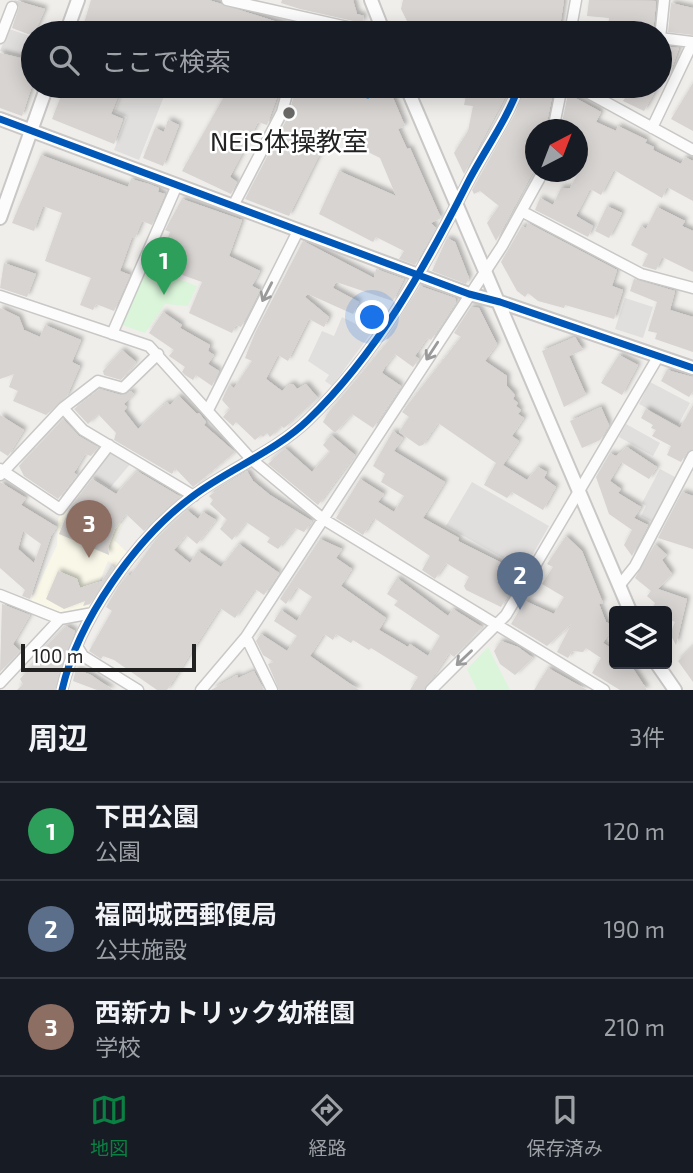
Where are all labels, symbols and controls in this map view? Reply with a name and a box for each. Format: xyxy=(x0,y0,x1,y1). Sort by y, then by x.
search box xyxy=(21,21,672,98)
icon: search xyxy=(45,41,83,79)
text: ここで検索 xyxy=(101,45,231,76)
marker: NEiS体操教室 xyxy=(281,105,297,121)
north arrow xyxy=(525,119,588,182)
place label: NEiS体操教室 xyxy=(210,125,368,156)
pin: 1 xyxy=(141,237,187,295)
one-way arrow xyxy=(260,281,274,302)
your location xyxy=(355,300,389,334)
one-way arrow xyxy=(424,341,438,361)
pin: 3 xyxy=(66,500,112,558)
pin: 2 xyxy=(497,552,543,610)
map controls xyxy=(609,606,672,669)
button: layers xyxy=(609,606,672,669)
scale bar xyxy=(21,641,196,673)
text: 100 m xyxy=(32,644,83,667)
one-way arrow xyxy=(456,649,473,666)
text: 周辺 xyxy=(28,719,88,755)
text: 3件 xyxy=(629,723,665,751)
text: 下田公園 xyxy=(95,800,199,831)
text: 1 xyxy=(46,817,56,845)
text: 120 m xyxy=(604,817,665,845)
text: 公園 xyxy=(95,837,141,865)
text: 福岡城西郵便局 xyxy=(95,898,277,929)
text: 2 xyxy=(44,915,58,943)
text: 190 m xyxy=(604,915,665,943)
text: 公共施設 xyxy=(95,935,187,963)
text: 西新カトリック幼稚園 xyxy=(95,996,355,1027)
text: 3 xyxy=(44,1013,58,1041)
text: 210 m xyxy=(604,1013,665,1041)
text: 学校 xyxy=(95,1033,141,1061)
tab: 地図 xyxy=(90,1091,128,1160)
tab: 経路 xyxy=(308,1091,347,1160)
tab: 保存済み xyxy=(527,1091,603,1160)

